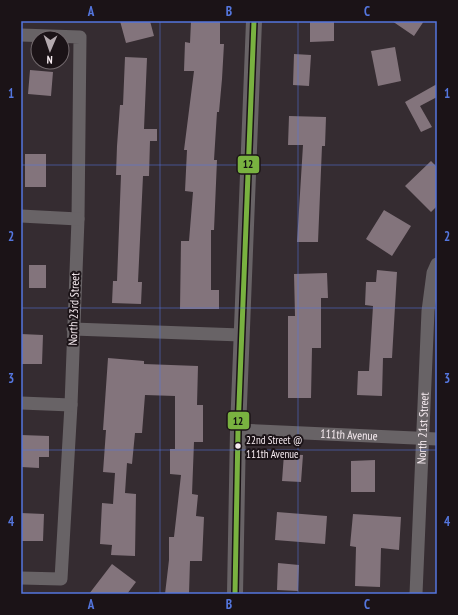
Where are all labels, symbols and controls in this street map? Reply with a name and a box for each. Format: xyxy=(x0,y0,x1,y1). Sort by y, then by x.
text: A xyxy=(87,3,95,20)
text: B xyxy=(226,3,232,20)
text: C xyxy=(364,3,370,20)
north arrow xyxy=(30,30,70,70)
text: N xyxy=(46,53,53,67)
text: 1 xyxy=(8,85,14,102)
text: 1 xyxy=(444,85,450,102)
line badge: 12 xyxy=(237,155,260,174)
text: 12 xyxy=(243,157,253,171)
text: 2 xyxy=(8,228,14,245)
text: 2 xyxy=(444,228,450,245)
street label: North 23rd Street xyxy=(65,272,82,346)
text: 3 xyxy=(8,370,14,387)
text: 3 xyxy=(444,370,450,387)
street label: North 21st Street xyxy=(414,391,432,464)
line badge: 12 xyxy=(227,411,250,430)
text: 12 xyxy=(233,414,243,428)
street label: 111th Avenue xyxy=(320,426,378,443)
place label: 22nd Street @ 111th Avenue xyxy=(246,433,302,461)
marker: 22nd Street @ 111th Avenue xyxy=(233,441,243,451)
text: 4 xyxy=(8,513,15,530)
text: 4 xyxy=(444,513,451,530)
text: A xyxy=(87,596,95,613)
text: B xyxy=(226,596,232,613)
text: C xyxy=(364,596,370,613)

